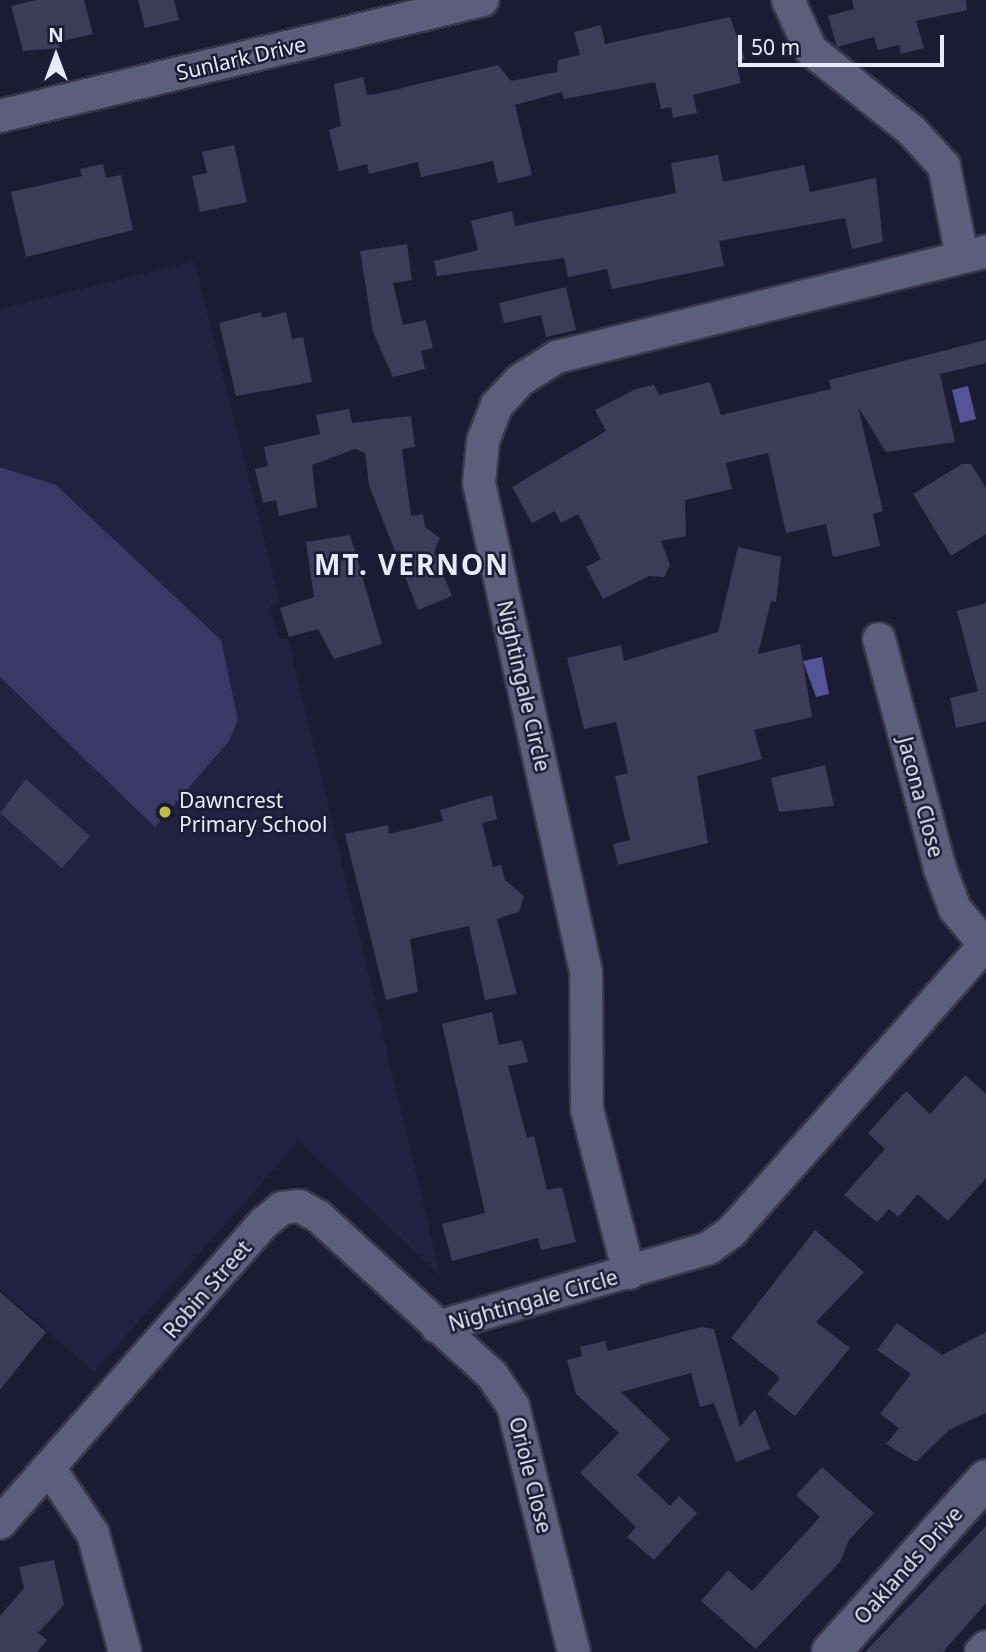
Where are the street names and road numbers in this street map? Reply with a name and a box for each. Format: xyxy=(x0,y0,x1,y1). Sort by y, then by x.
street label: Sunlark Drive xyxy=(174,31,308,85)
street label: Nightingale Circle xyxy=(492,598,556,774)
street label: Jacona Close xyxy=(893,734,949,860)
street label: Robin Street xyxy=(158,1235,256,1343)
street label: Nightingale Circle xyxy=(445,1264,621,1336)
street label: Oriole Close xyxy=(504,1414,558,1536)
street label: Oaklands Drive xyxy=(848,1501,968,1629)

